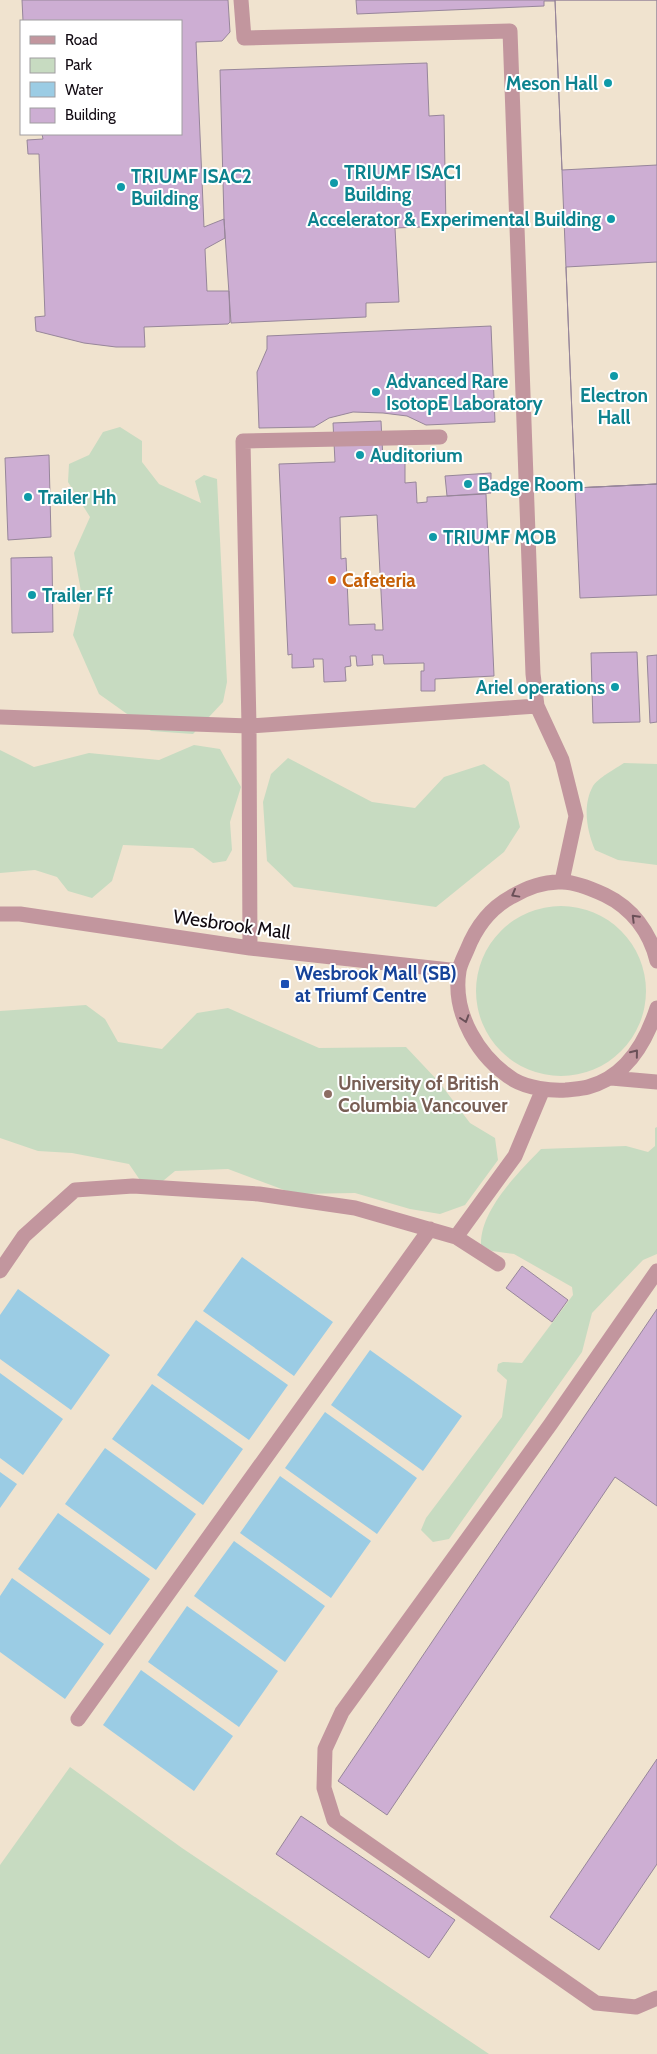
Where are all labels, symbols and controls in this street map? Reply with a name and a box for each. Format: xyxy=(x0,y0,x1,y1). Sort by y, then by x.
legend xyxy=(20,20,182,135)
text: Road xyxy=(65,31,98,49)
text: Park xyxy=(65,56,92,74)
place label: Meson Hall xyxy=(506,72,598,95)
marker: Meson Hall xyxy=(602,77,614,89)
text: Water xyxy=(65,81,103,99)
text: Building xyxy=(65,106,116,124)
place label: TRIUMF ISAC1 Building xyxy=(344,161,462,206)
place label: TRIUMF ISAC2 Building xyxy=(131,165,252,210)
marker: TRIUMF ISAC1 Building xyxy=(328,177,340,189)
marker: TRIUMF ISAC2 Building xyxy=(115,181,127,193)
place label: Accelerator & Experimental Building xyxy=(307,208,601,231)
marker: Accelerator & Experimental Building xyxy=(605,213,617,225)
place label: Advanced Rare IsotopE Laboratory xyxy=(386,370,544,415)
marker: Electron Hall xyxy=(608,370,620,382)
place label: Electron Hall xyxy=(580,384,648,429)
marker: Advanced Rare IsotopE Laboratory xyxy=(370,386,382,398)
place label: Auditorium xyxy=(370,444,463,467)
marker: Auditorium xyxy=(354,449,366,461)
place label: Badge Room xyxy=(478,473,583,496)
marker: Badge Room xyxy=(462,478,474,490)
place label: Trailer Hh xyxy=(38,486,117,509)
marker: Trailer Hh xyxy=(22,491,34,503)
place label: TRIUMF MOB xyxy=(443,526,556,549)
marker: TRIUMF MOB xyxy=(427,531,439,543)
place label: Cafeteria xyxy=(342,569,416,592)
marker: Cafeteria xyxy=(326,574,338,586)
place label: Trailer Ff xyxy=(42,584,113,607)
marker: Trailer Ff xyxy=(26,589,38,601)
place label: Ariel operations xyxy=(476,676,605,699)
marker: Ariel operations xyxy=(609,681,621,693)
one-way arrow xyxy=(512,888,521,898)
street label: Wesbrook Mall xyxy=(172,905,293,944)
one-way arrow xyxy=(632,915,641,924)
place label: Wesbrook Mall (SB) at Triumf Centre xyxy=(295,962,457,1007)
marker: Wesbrook Mall (SB) at Triumf Centre xyxy=(279,978,291,990)
one-way arrow xyxy=(460,1014,470,1022)
one-way arrow xyxy=(629,1050,638,1059)
place label: University of British Columbia Vancouver xyxy=(338,1072,508,1117)
marker: University of British Columbia Vancouver xyxy=(322,1088,334,1100)

